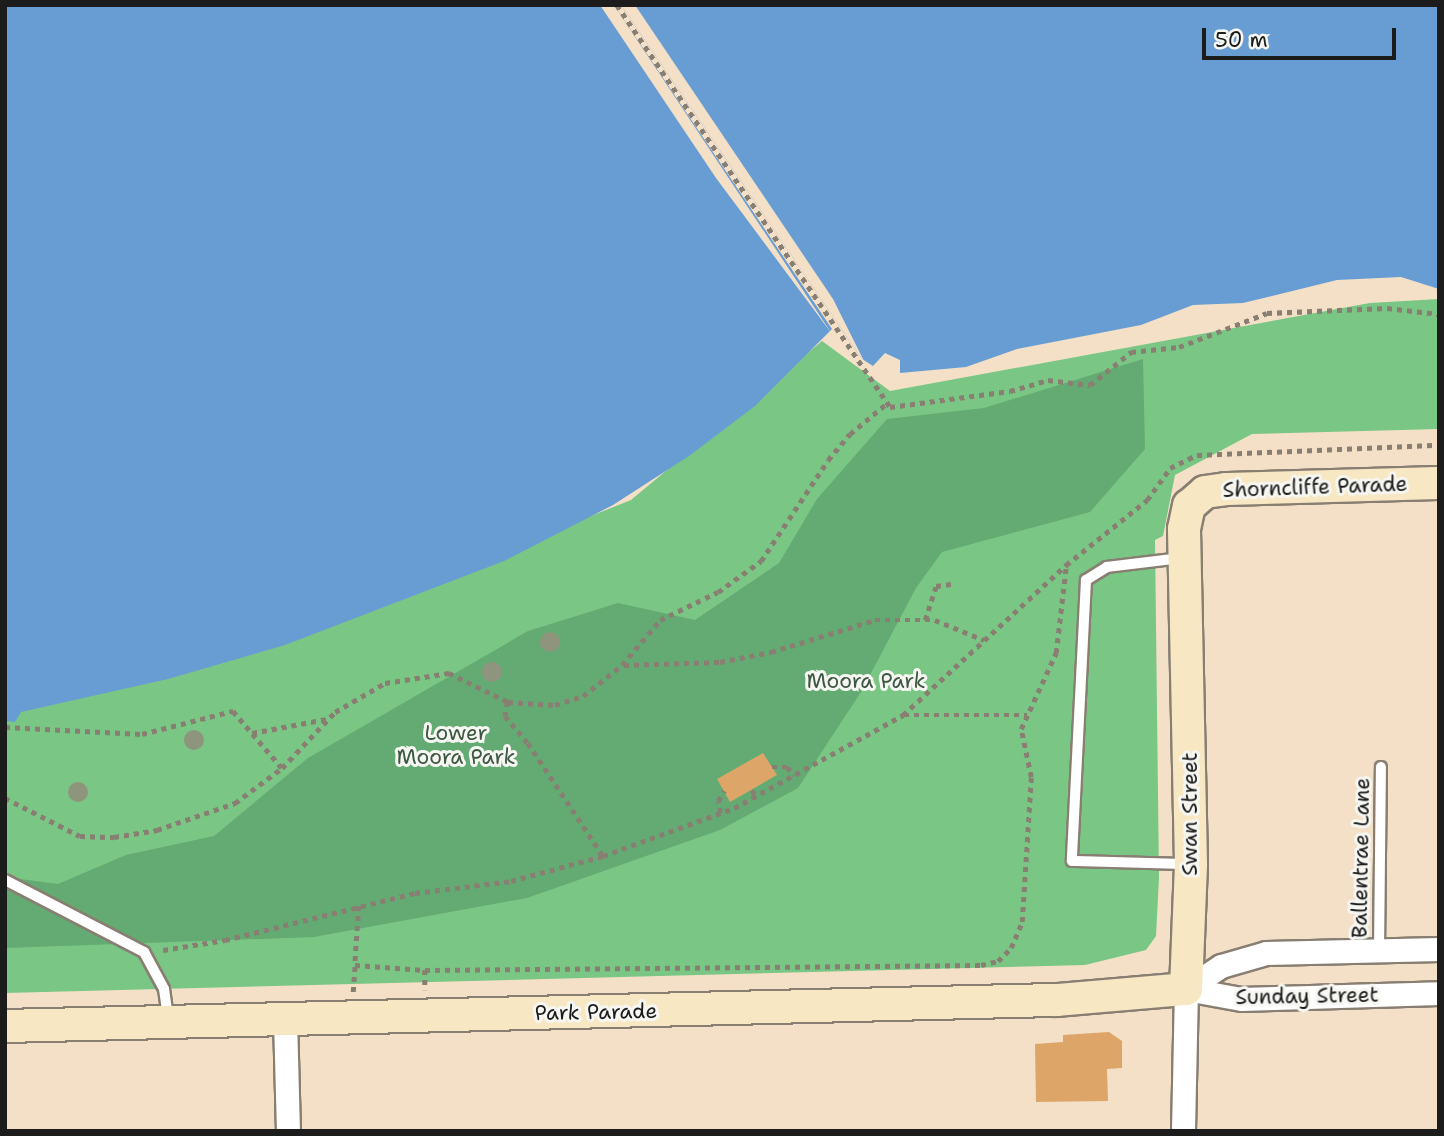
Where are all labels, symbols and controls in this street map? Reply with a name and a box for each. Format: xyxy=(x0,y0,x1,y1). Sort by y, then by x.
scale bar xyxy=(1206,14,1400,58)
text: 50 m xyxy=(1215,26,1268,54)
street label: Shorncliffe Parade xyxy=(1222,471,1408,503)
park label: Moora Park xyxy=(806,668,926,694)
park label: Lower Moora Park xyxy=(396,720,516,770)
street label: Swan Street xyxy=(1177,752,1203,876)
street label: Ballentrae Lane xyxy=(1347,778,1375,938)
street label: Sunday Street xyxy=(1235,982,1379,1010)
street label: Park Parade xyxy=(535,998,657,1026)

